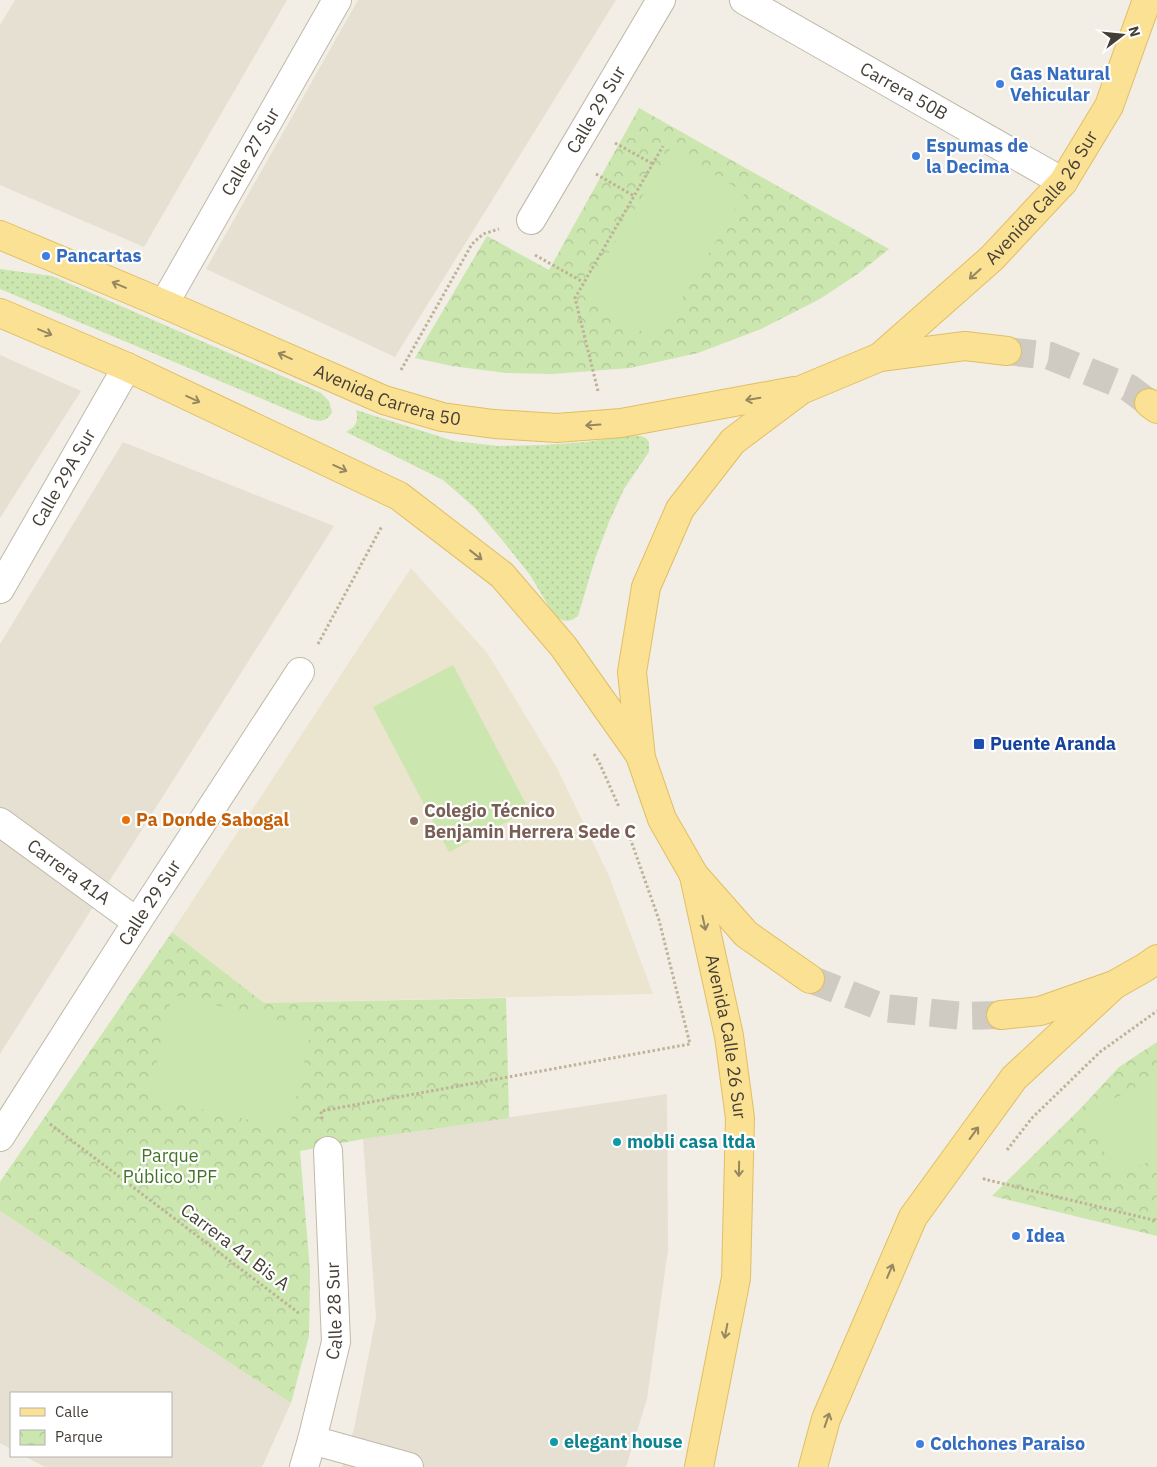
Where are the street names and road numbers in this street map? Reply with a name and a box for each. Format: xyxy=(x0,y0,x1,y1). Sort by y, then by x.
street label: Carrera 50B xyxy=(856,57,952,125)
street label: Calle 29 Sur xyxy=(561,61,631,158)
street label: Calle 27 Sur xyxy=(216,103,285,200)
street label: Avenida Calle 26 Sur xyxy=(980,126,1103,269)
street label: Avenida Carrera 50 xyxy=(311,359,462,430)
street label: Calle 29A Sur xyxy=(26,424,100,531)
street label: Carrera 41A xyxy=(23,834,115,910)
street label: Calle 29 Sur xyxy=(113,855,186,950)
street label: Avenida Calle 26 Sur xyxy=(700,952,752,1121)
street label: Carrera 41 Bis A xyxy=(176,1198,295,1295)
street label: Calle 28 Sur xyxy=(320,1261,347,1362)

